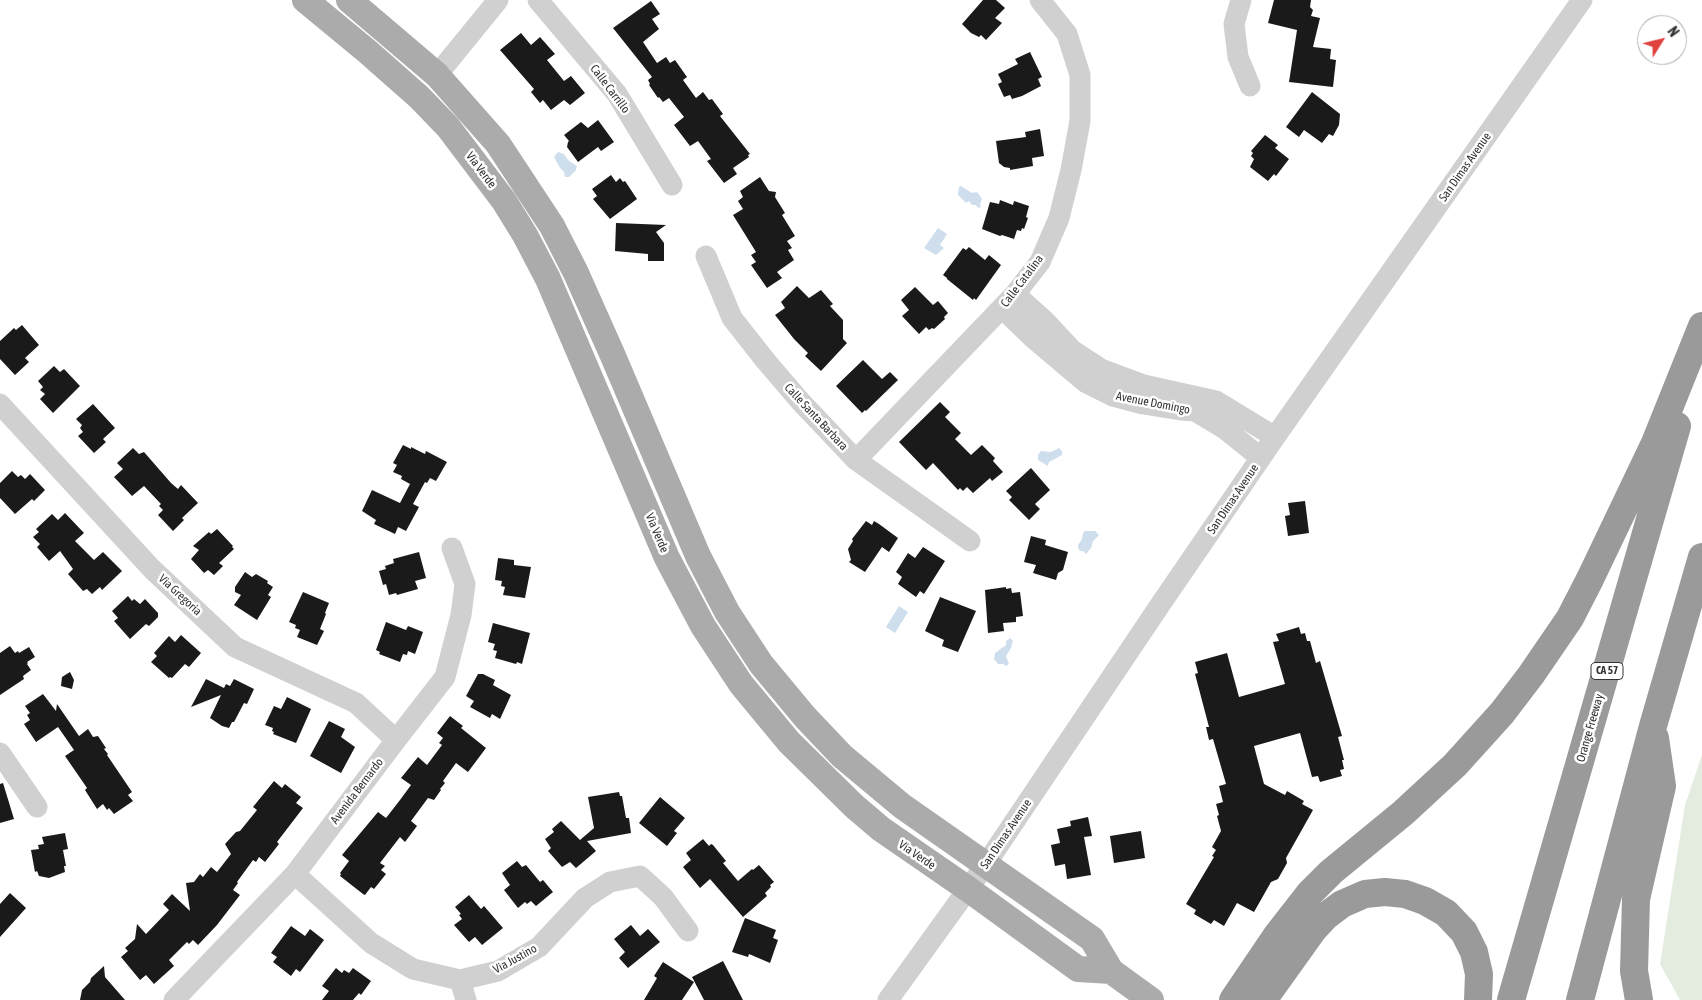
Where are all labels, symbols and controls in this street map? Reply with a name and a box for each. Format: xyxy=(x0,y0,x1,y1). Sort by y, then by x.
north arrow xyxy=(1637,15,1687,65)
text: N xyxy=(1664,24,1682,40)
street label: Calle Carrillo xyxy=(587,62,633,116)
street label: San Dimas Avenue xyxy=(1436,130,1494,204)
street label: Via Verde xyxy=(463,149,499,191)
street label: Calle Catalina xyxy=(998,252,1046,310)
street label: Calle Santa Barbara xyxy=(781,380,851,454)
street label: Avenue Domingo xyxy=(1115,389,1191,417)
street label: San Dimas Avenue xyxy=(1204,461,1262,537)
street label: Via Verde xyxy=(642,511,672,555)
street label: Via Gregoria xyxy=(155,571,205,619)
road number: CA 57 xyxy=(1591,662,1623,679)
street label: Orange Freeway xyxy=(1573,692,1607,764)
street label: Avenida Bernardo xyxy=(328,755,386,827)
street label: San Dimas Avenue xyxy=(977,796,1035,872)
street label: Via Verde xyxy=(896,837,938,873)
street label: Via Justino xyxy=(491,941,539,977)

